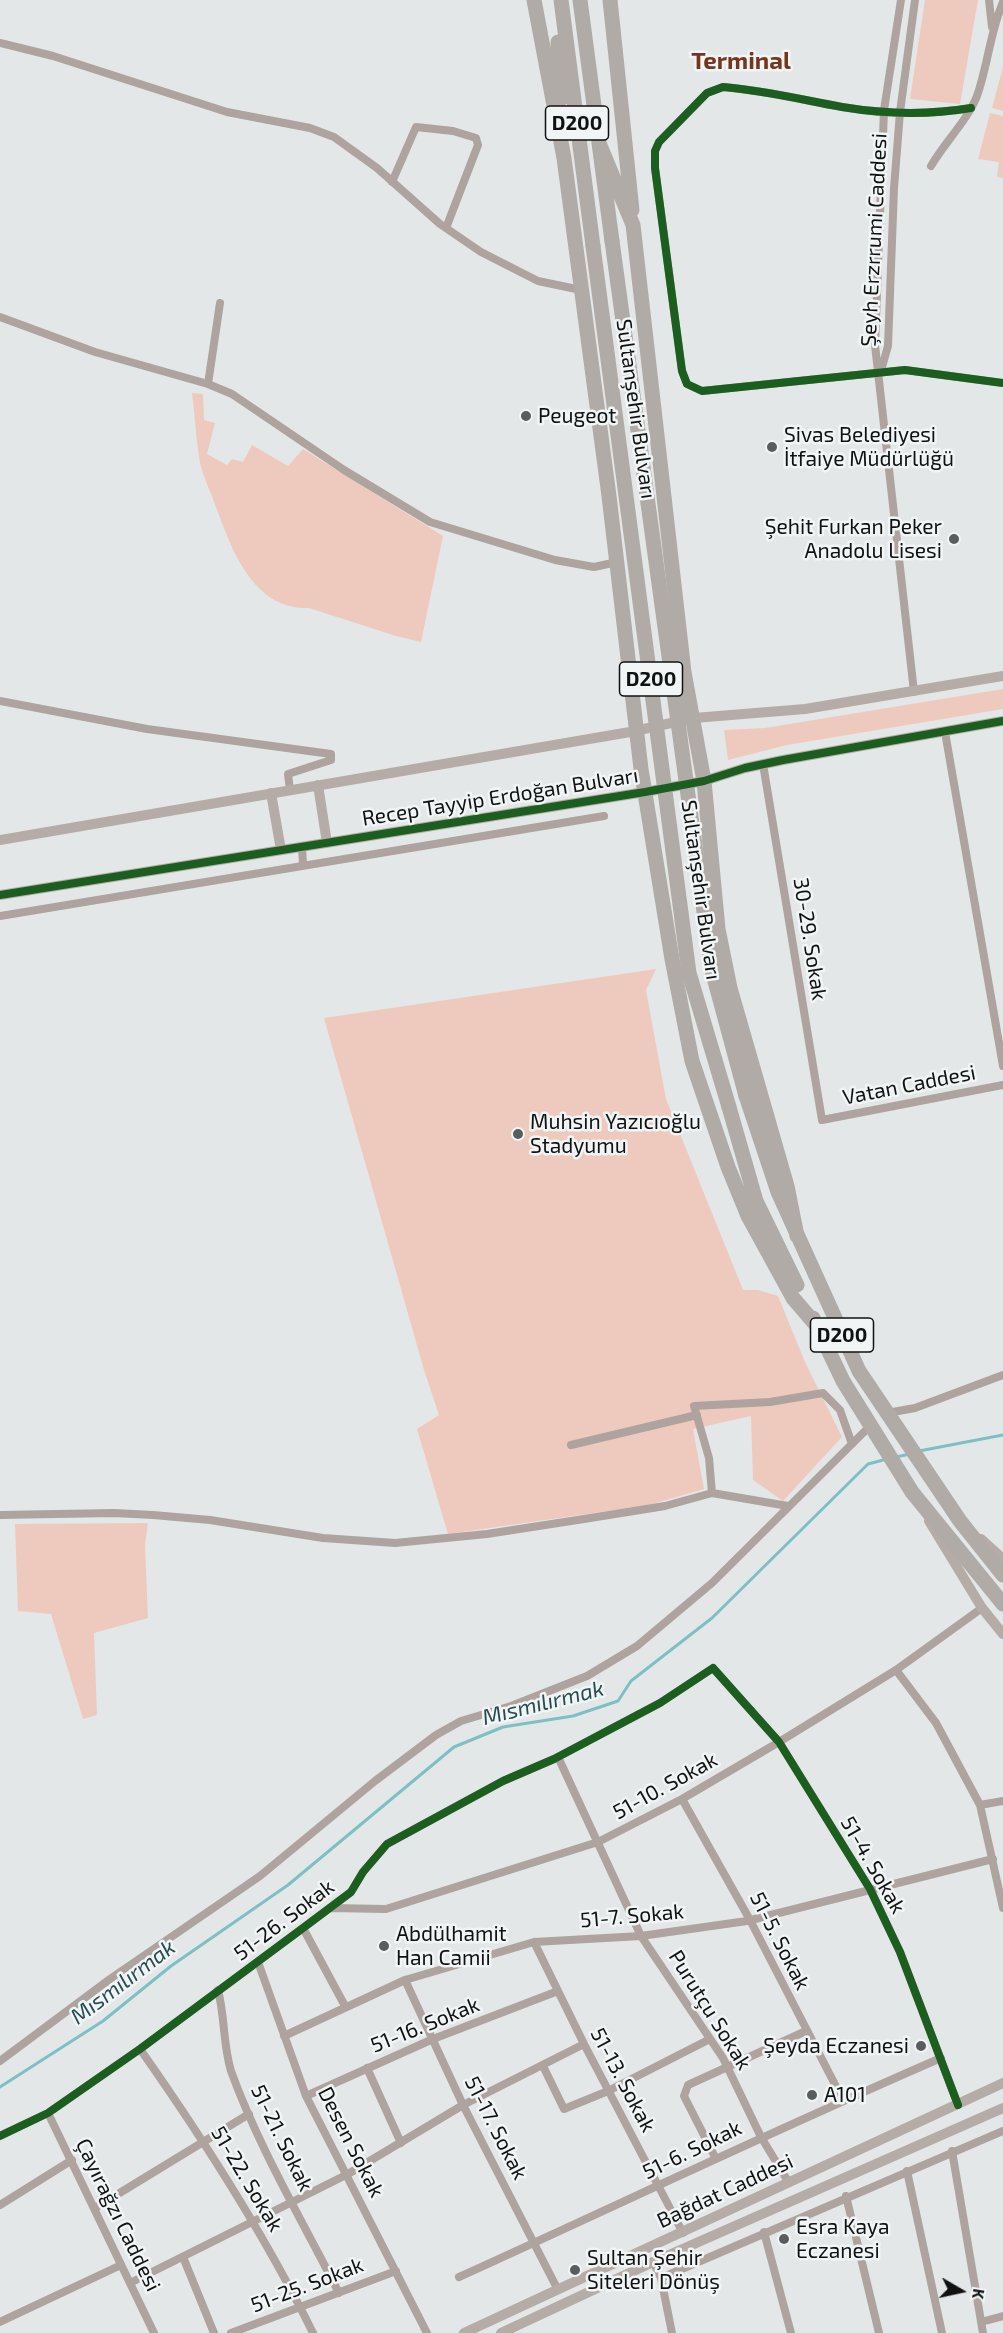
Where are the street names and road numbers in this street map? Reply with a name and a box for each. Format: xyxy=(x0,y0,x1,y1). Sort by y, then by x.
road number: D200 xyxy=(546,106,608,140)
street label: Şeyh Erzrrumi Caddesi xyxy=(856,133,892,347)
street label: Sultanşehir Bulvarı xyxy=(611,318,661,500)
road number: D200 xyxy=(620,662,682,696)
street label: Recep Tayyip Erdoğan Bulvarı xyxy=(360,763,640,831)
street label: Sultanşehir Bulvarı xyxy=(676,799,726,981)
street label: 30-29. Sokak xyxy=(788,876,832,1002)
street label: Vatan Caddesi xyxy=(840,1060,978,1110)
road number: D200 xyxy=(810,1318,874,1352)
street label: 51-10. Sokak xyxy=(608,1747,722,1825)
street label: 51-4. Sokak xyxy=(835,1812,911,1918)
street label: 51-26. Sokak xyxy=(229,1874,339,1966)
street label: 51-5. Sokak xyxy=(745,1888,815,1994)
street label: 51-7. Sokak xyxy=(579,1899,685,1933)
street label: Purutçu Sokak xyxy=(663,1946,757,2074)
street label: 51-16. Sokak xyxy=(367,1992,483,2058)
street label: 51-13. Sokak xyxy=(585,2024,661,2136)
street label: 51-17. Sokak xyxy=(459,2072,533,2184)
street label: 51-21. Sokak xyxy=(245,2081,319,2195)
street label: Desen Sokak xyxy=(312,2083,390,2201)
street label: 51-6. Sokak xyxy=(638,2115,746,2185)
street label: 51-22. Sokak xyxy=(206,2122,288,2236)
street label: Çayırağzı Caddesi xyxy=(70,2134,166,2296)
street label: Bağdat Caddesi xyxy=(653,2148,797,2234)
street label: 51-25. Sokak xyxy=(247,2252,367,2318)

